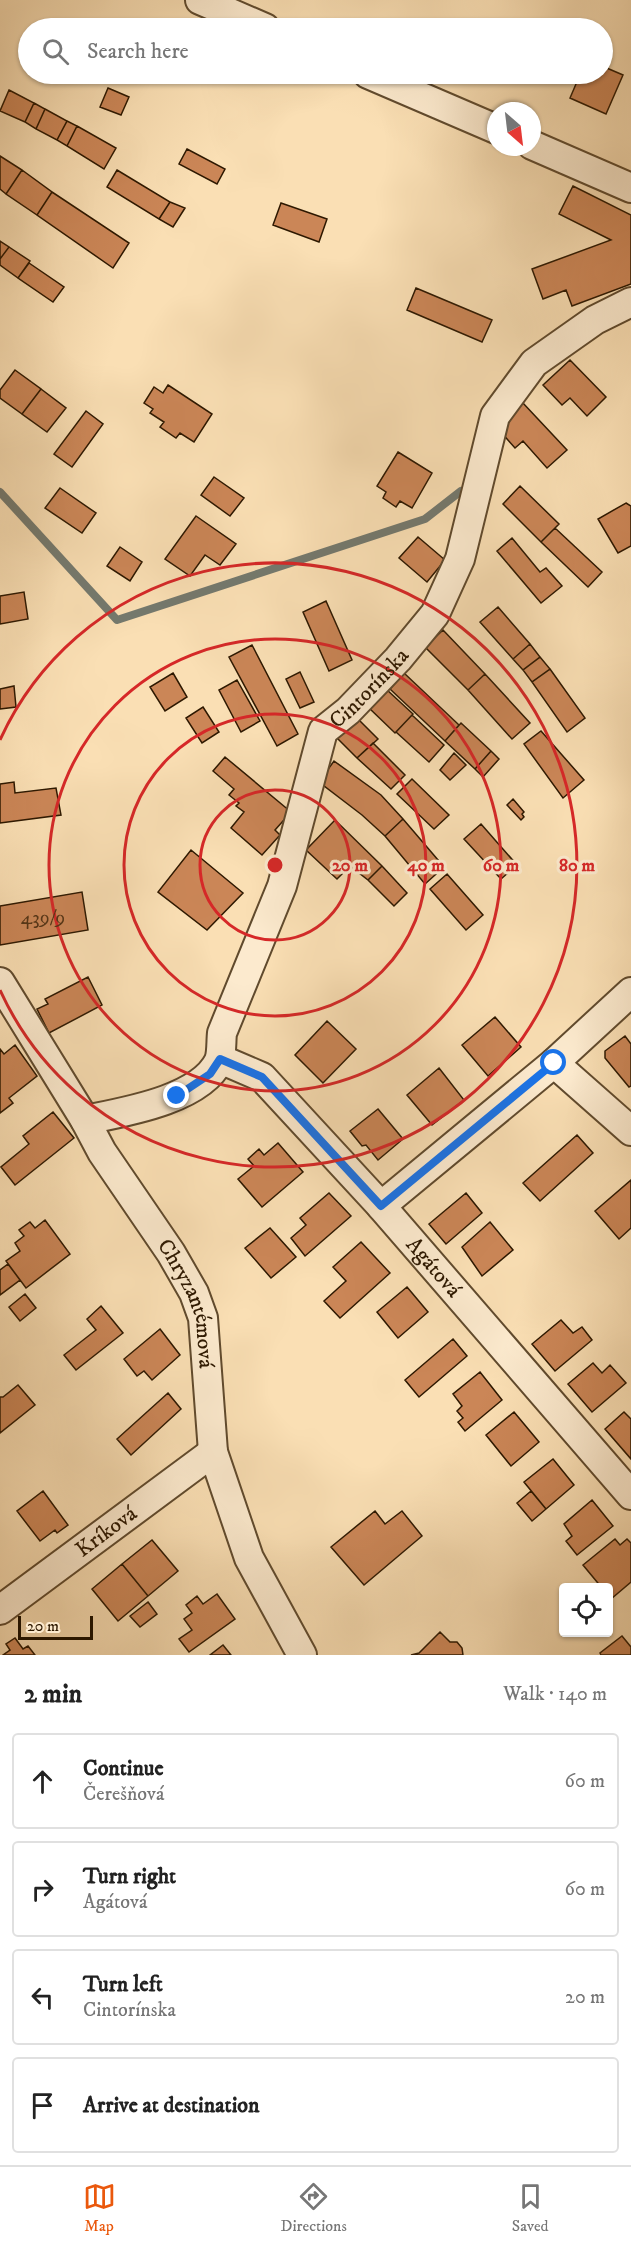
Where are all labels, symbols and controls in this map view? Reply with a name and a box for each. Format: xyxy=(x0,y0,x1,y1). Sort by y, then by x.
search box xyxy=(18,18,613,84)
icon: search xyxy=(39,35,72,68)
text: Search here xyxy=(87,38,189,65)
north arrow xyxy=(487,102,541,156)
street label: Cintorínska xyxy=(324,642,415,734)
centre of rings xyxy=(265,855,285,875)
text: 20 m xyxy=(332,855,368,877)
text: 40 m xyxy=(406,855,445,877)
text: 60 m xyxy=(483,855,520,877)
text: 80 m xyxy=(559,855,596,877)
house number: 439/9 xyxy=(21,906,65,931)
route start xyxy=(540,1049,566,1075)
route end xyxy=(163,1082,189,1108)
street label: Agátová xyxy=(400,1231,468,1303)
street label: Chryzantémová xyxy=(152,1234,220,1370)
street label: Kríková xyxy=(70,1499,143,1563)
map controls xyxy=(559,1583,613,1637)
button: locate xyxy=(559,1583,613,1637)
scale bar xyxy=(18,1613,93,1640)
text: 20 m xyxy=(27,1616,59,1636)
text: 2 min xyxy=(24,1678,82,1711)
text: Walk · 140 m xyxy=(503,1682,607,1707)
text: Continue xyxy=(83,1755,164,1782)
icon: ahead xyxy=(26,1765,59,1798)
text: 60 m xyxy=(565,1769,605,1794)
text: Čerešňová xyxy=(83,1782,164,1807)
text: Turn right xyxy=(83,1863,176,1890)
icon: right xyxy=(26,1873,59,1906)
text: 60 m xyxy=(565,1877,605,1902)
text: Agátová xyxy=(83,1890,147,1915)
text: Turn left xyxy=(83,1971,163,1998)
icon: left xyxy=(26,1981,59,2014)
text: 20 m xyxy=(565,1985,605,2010)
text: Cintorínska xyxy=(83,1998,176,2023)
icon: arrive xyxy=(26,2089,59,2122)
text: Arrive at destination xyxy=(83,2092,260,2119)
tab: Map xyxy=(83,2180,116,2236)
tab: Directions xyxy=(281,2180,347,2236)
tab: Saved xyxy=(512,2180,549,2236)

